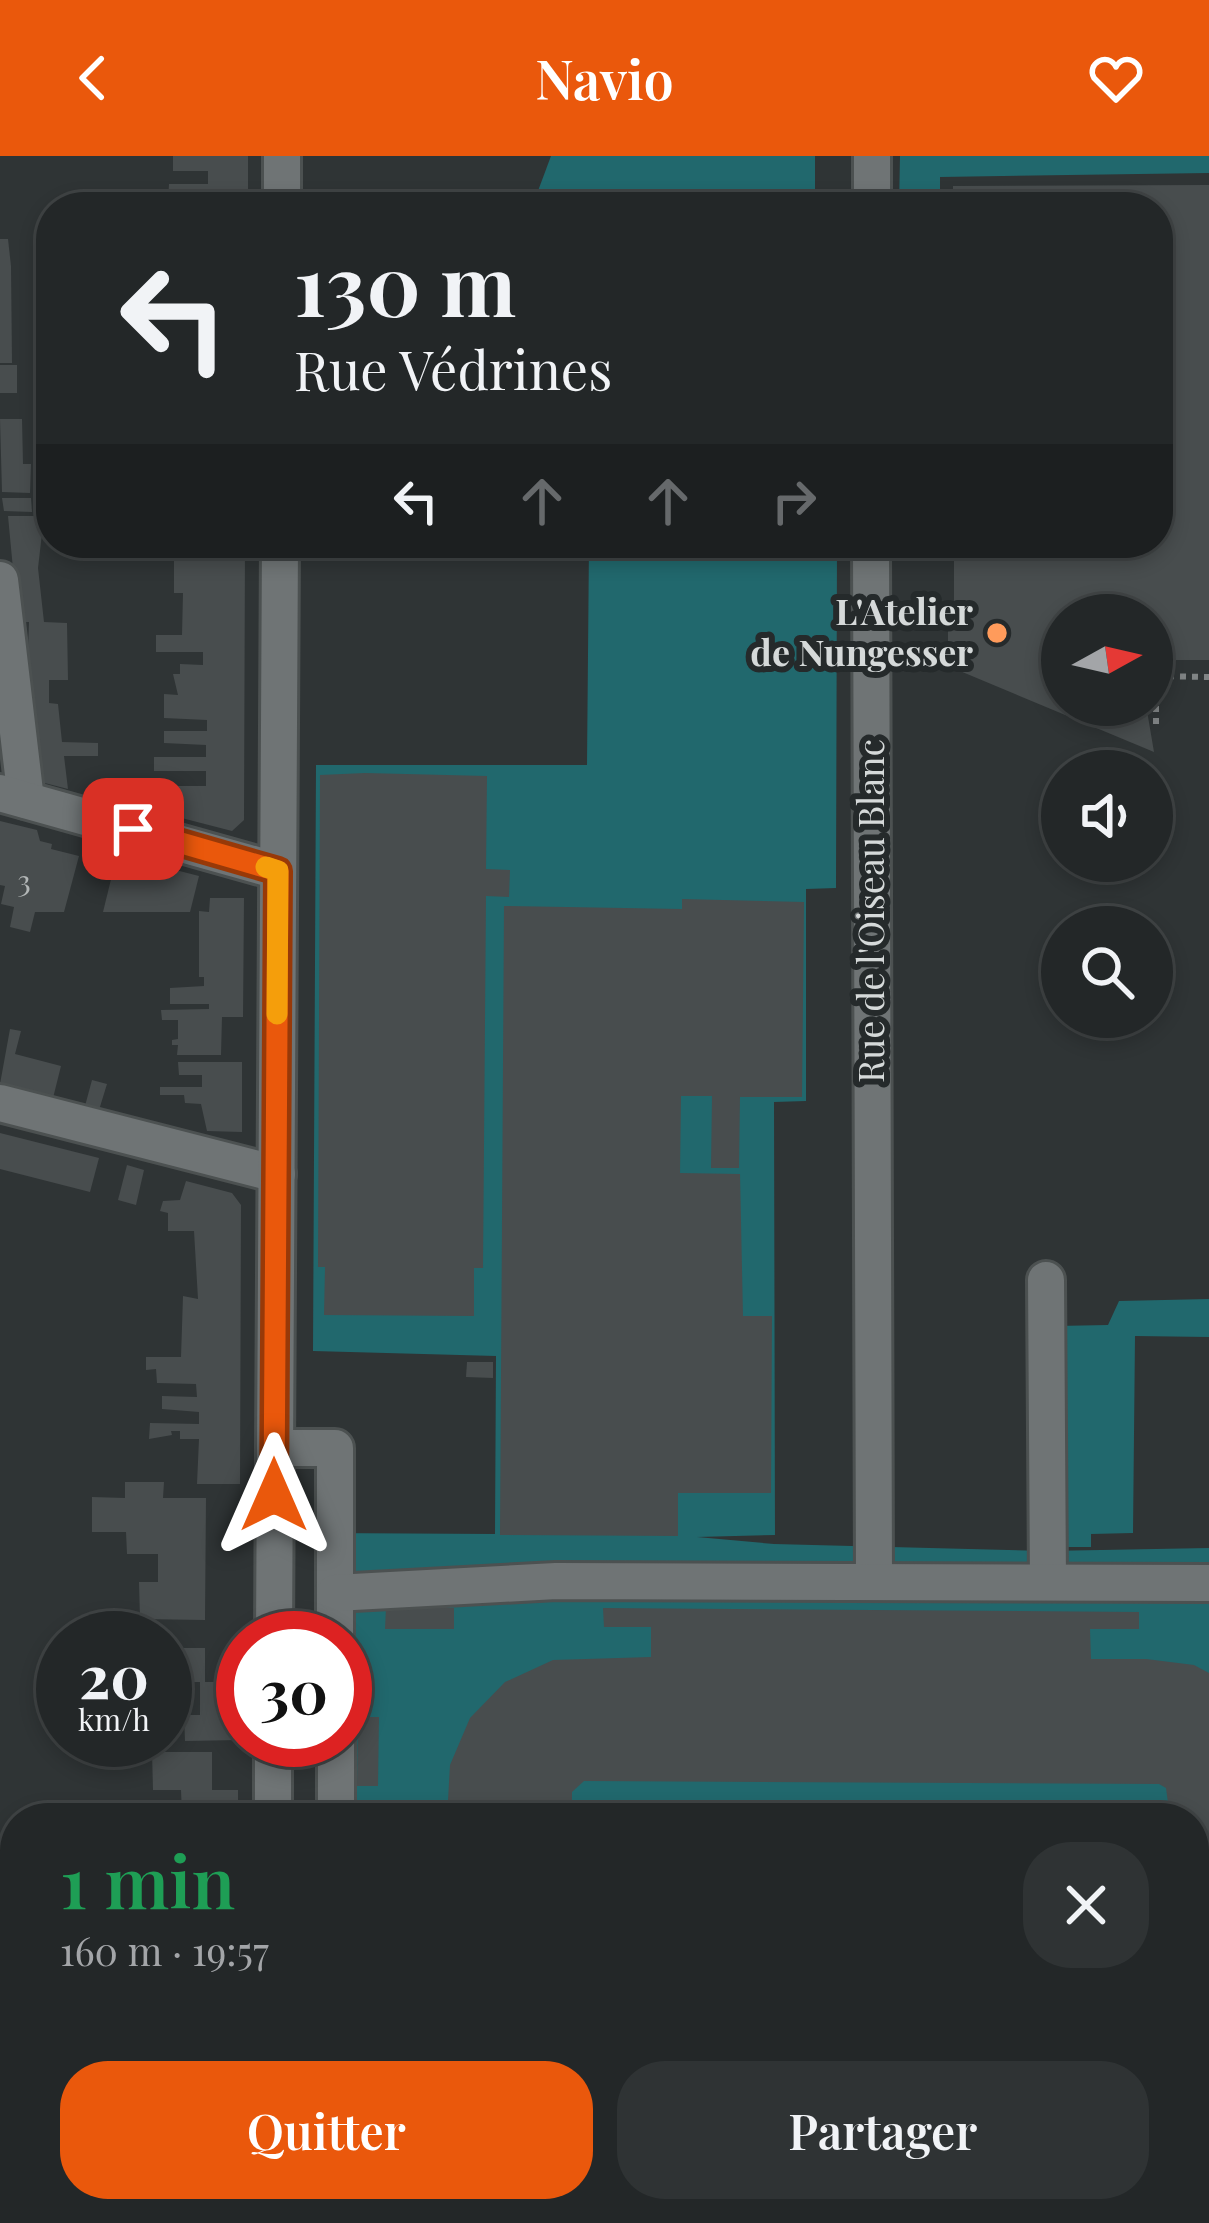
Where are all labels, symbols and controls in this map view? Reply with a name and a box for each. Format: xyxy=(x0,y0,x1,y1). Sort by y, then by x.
text: Navio xyxy=(535,42,674,114)
icon: back xyxy=(60,45,126,111)
icon: heart xyxy=(1083,45,1149,111)
text: 130 m xyxy=(294,226,516,338)
icon: left xyxy=(96,240,252,396)
text: Rue Védrines xyxy=(294,333,612,405)
icon: left xyxy=(383,468,449,534)
icon: ahead xyxy=(509,468,575,534)
icon: ahead xyxy=(635,468,701,534)
icon: right xyxy=(761,468,827,534)
place label: L'Atelier de Nungesser xyxy=(750,586,973,675)
north arrow xyxy=(1041,594,1173,726)
map controls xyxy=(1041,594,1173,1038)
marker: L'Atelier de Nungesser xyxy=(984,620,1010,646)
street label: Rue de l'Oiseau Blanc xyxy=(845,739,893,1083)
button: sound xyxy=(1041,750,1173,882)
pin xyxy=(82,778,184,880)
icon: arrive xyxy=(100,796,166,862)
house number: 3 xyxy=(17,860,31,900)
button: search xyxy=(1041,906,1173,1038)
position arrow xyxy=(211,1432,337,1558)
speed limit sign: 30 xyxy=(216,1611,372,1767)
text: 20 xyxy=(79,1634,149,1714)
text: km/h xyxy=(78,1699,150,1739)
text: 1 min xyxy=(60,1831,235,1927)
button: close xyxy=(1023,1842,1149,1968)
text: 160 m · 19:57 xyxy=(60,1924,269,1976)
button: Quitter xyxy=(60,2061,593,2199)
button: Partager xyxy=(617,2061,1149,2199)

